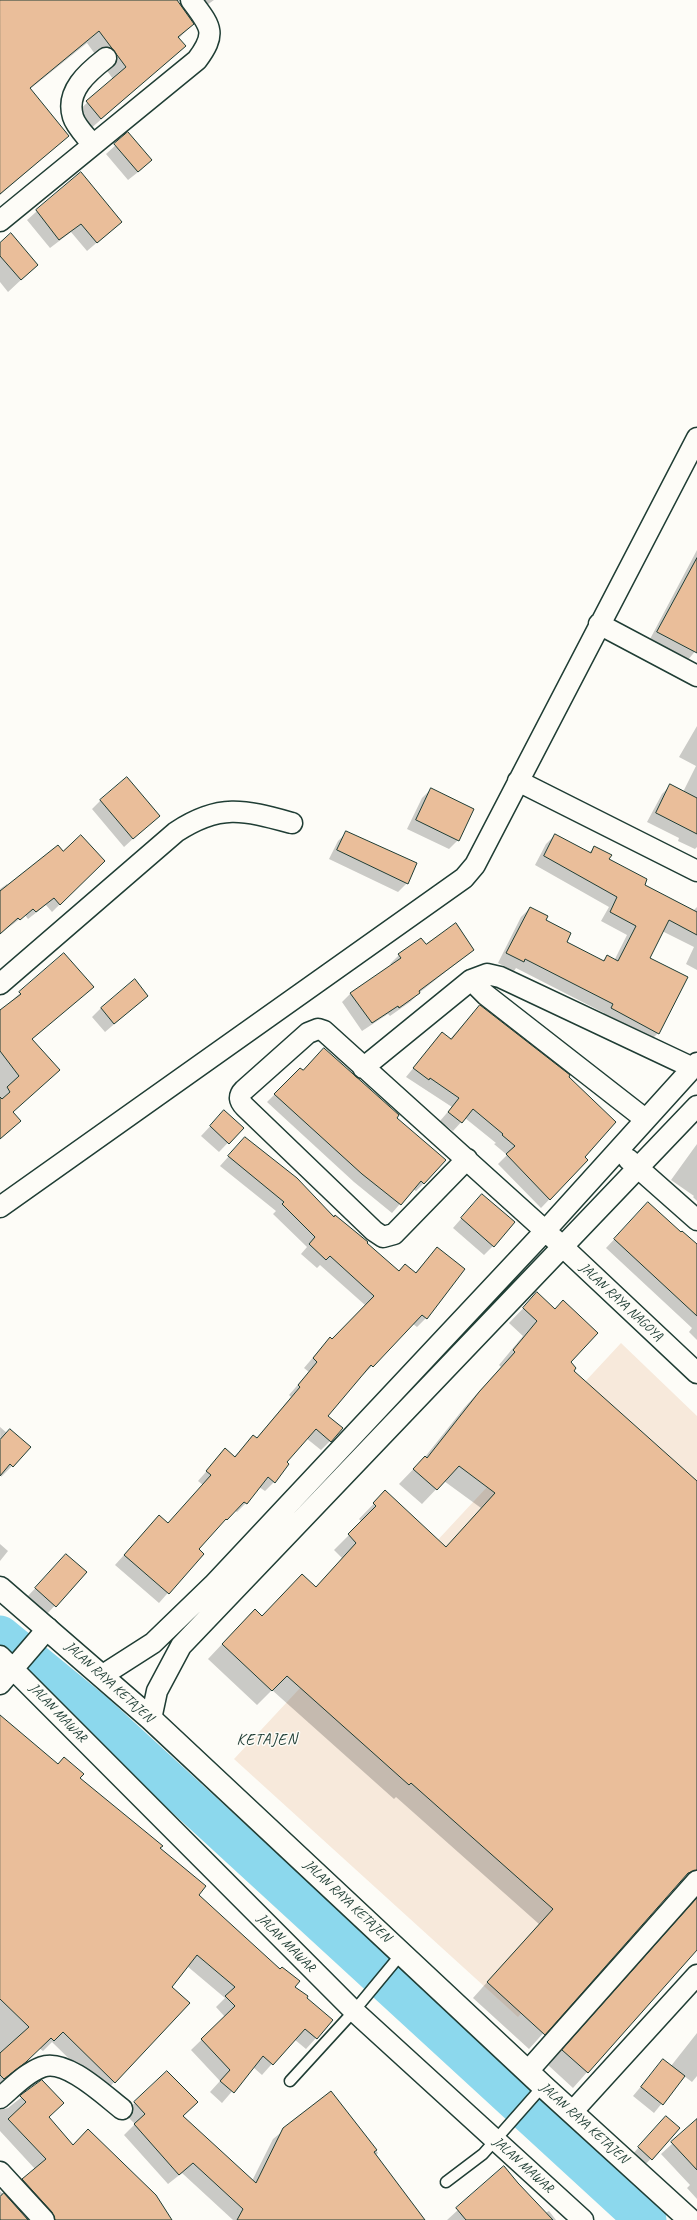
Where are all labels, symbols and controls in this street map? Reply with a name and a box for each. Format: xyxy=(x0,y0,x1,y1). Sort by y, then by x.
street label: JALAN RAYA NAGOYA xyxy=(576,1259,666,1345)
street label: JALAN RAYA KETAJEN xyxy=(61,1638,157,1726)
street label: JALAN MAWAR xyxy=(26,1680,90,1746)
district label: KETAJEN xyxy=(236,1730,298,1750)
street label: JALAN RAYA KETAJEN xyxy=(300,1856,394,1946)
street label: JALAN MAWAR xyxy=(253,1910,319,1976)
street label: JALAN RAYA KETAJEN xyxy=(536,2079,632,2167)
street label: JALAN MAWAR xyxy=(489,2133,557,2197)

